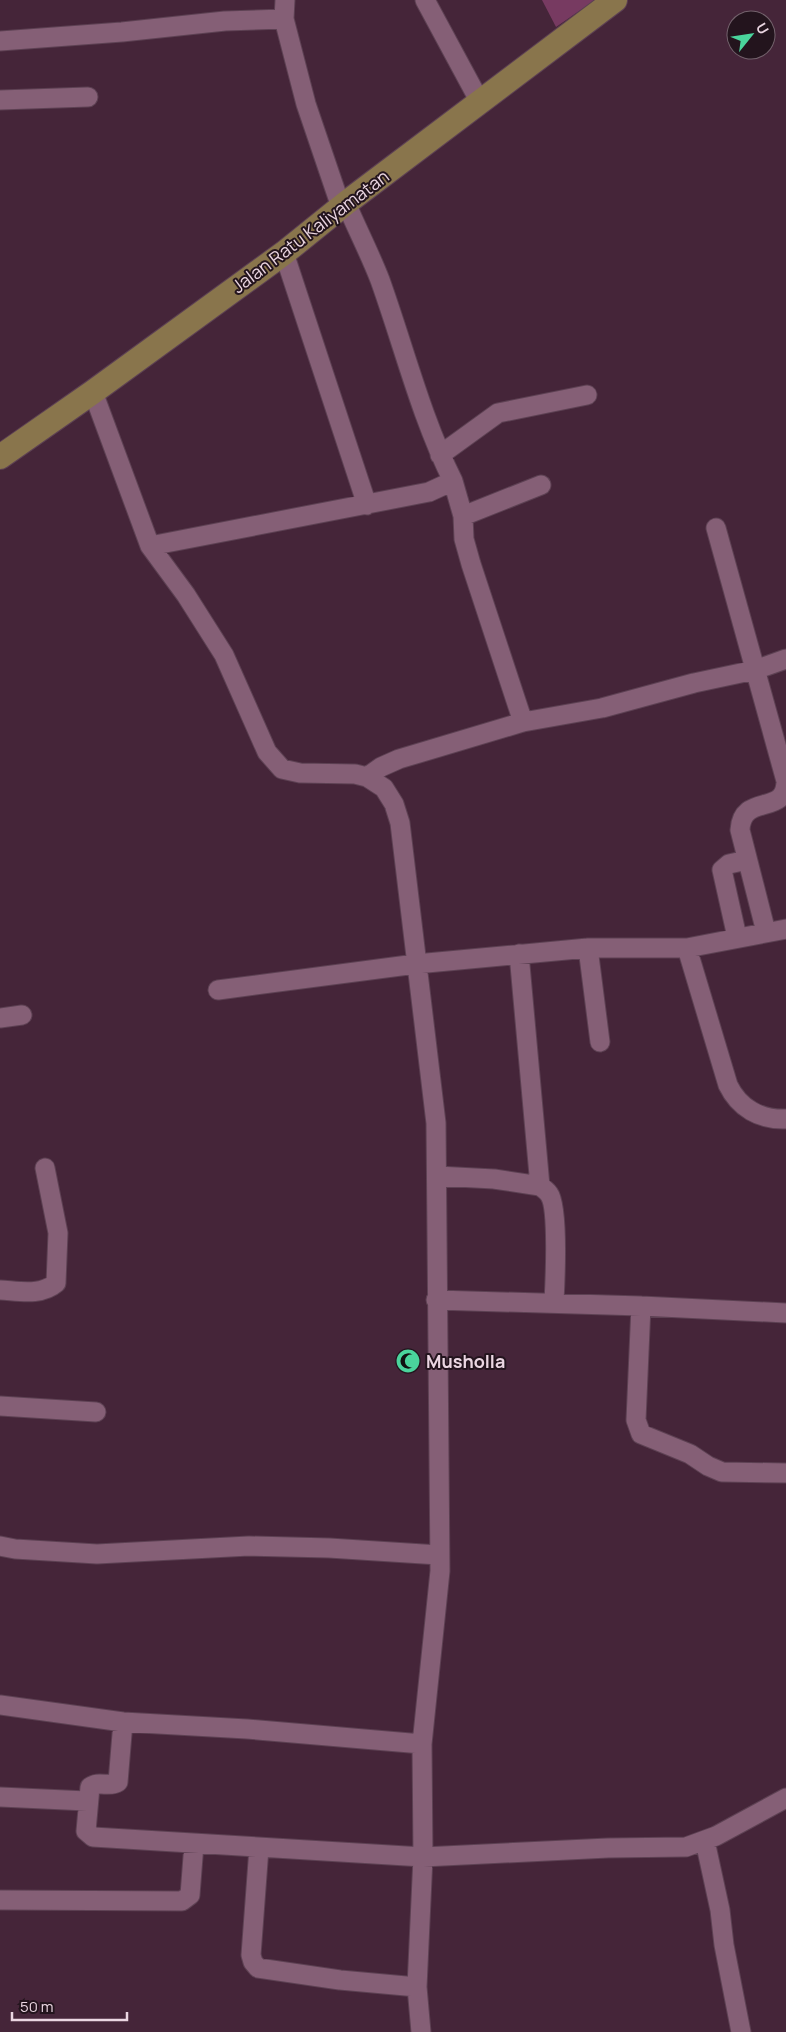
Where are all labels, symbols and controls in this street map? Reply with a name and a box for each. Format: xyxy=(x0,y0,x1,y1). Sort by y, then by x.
north arrow xyxy=(726,10,776,60)
text: U xyxy=(752,19,773,37)
street label: Jalan Ratu Kaliyamatan xyxy=(226,164,394,298)
mosque icon: Musholla xyxy=(395,1348,421,1374)
place label: Musholla xyxy=(426,1349,505,1373)
scale bar xyxy=(12,1990,128,2022)
text: 50 m xyxy=(20,1996,54,2017)

